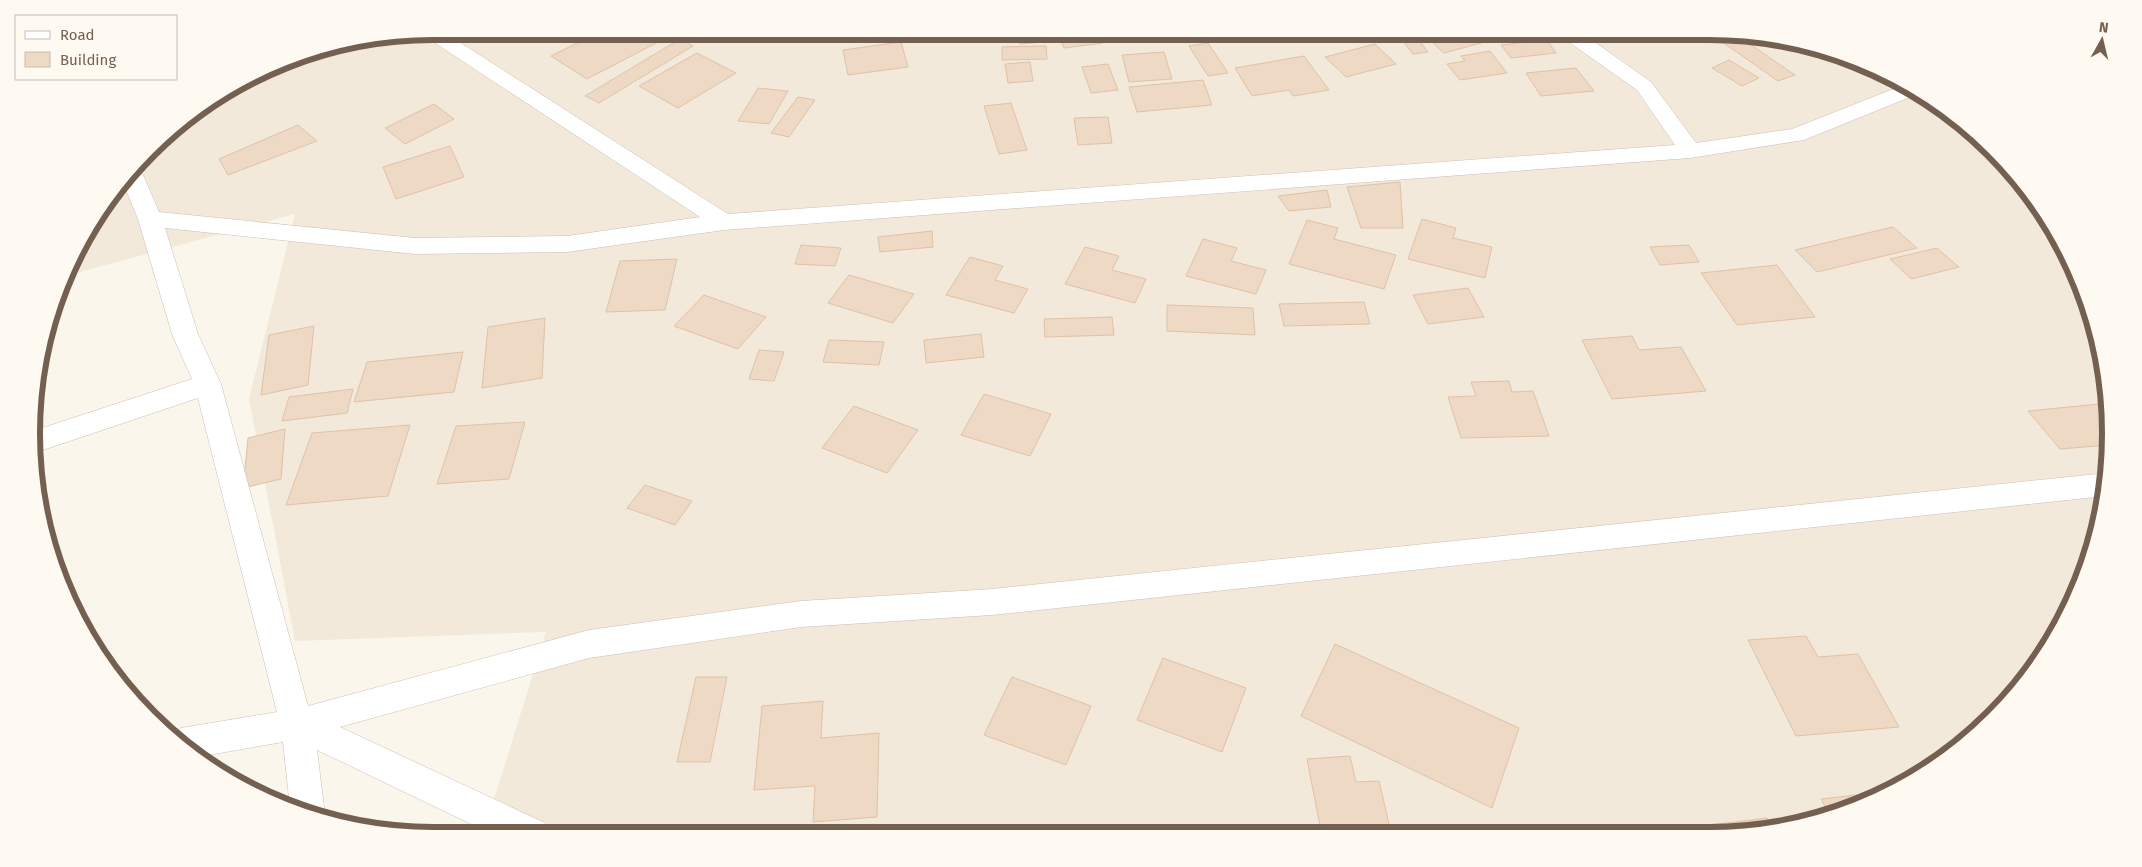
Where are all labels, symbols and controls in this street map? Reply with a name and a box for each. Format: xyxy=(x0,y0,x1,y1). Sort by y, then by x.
legend xyxy=(15,15,178,80)
north arrow xyxy=(2077,15,2127,65)
text: N xyxy=(2098,19,2110,37)
text: Road xyxy=(60,26,95,44)
text: Building xyxy=(60,51,116,69)

